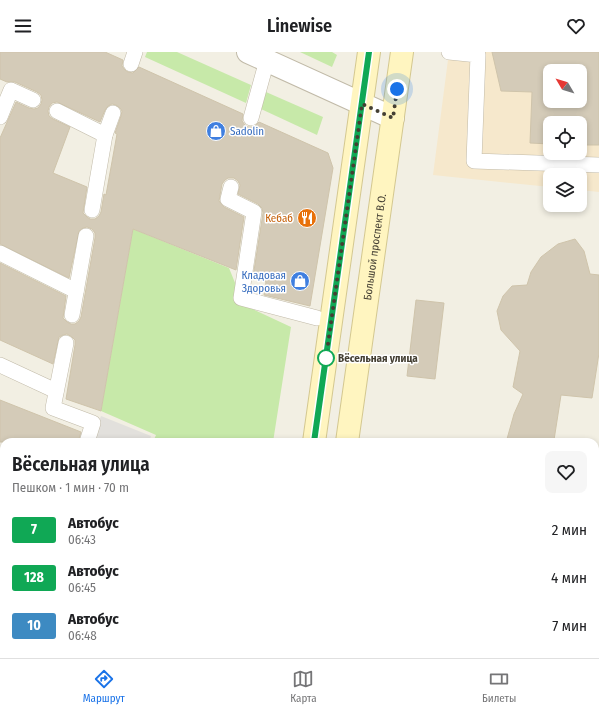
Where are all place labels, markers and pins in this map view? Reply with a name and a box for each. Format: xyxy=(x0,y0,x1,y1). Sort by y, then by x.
shop icon: Sadolin xyxy=(205,120,227,142)
place label: Sadolin xyxy=(230,125,264,138)
restaurant icon: Кебаб xyxy=(296,207,318,229)
place label: Кебаб xyxy=(265,212,293,225)
place label: Кладовая Здоровья xyxy=(242,269,286,295)
shop icon: Кладовая Здоровья xyxy=(289,270,311,292)
marker: Вёсельная улица xyxy=(317,349,335,367)
place label: Вёсельная улица xyxy=(338,352,418,365)

